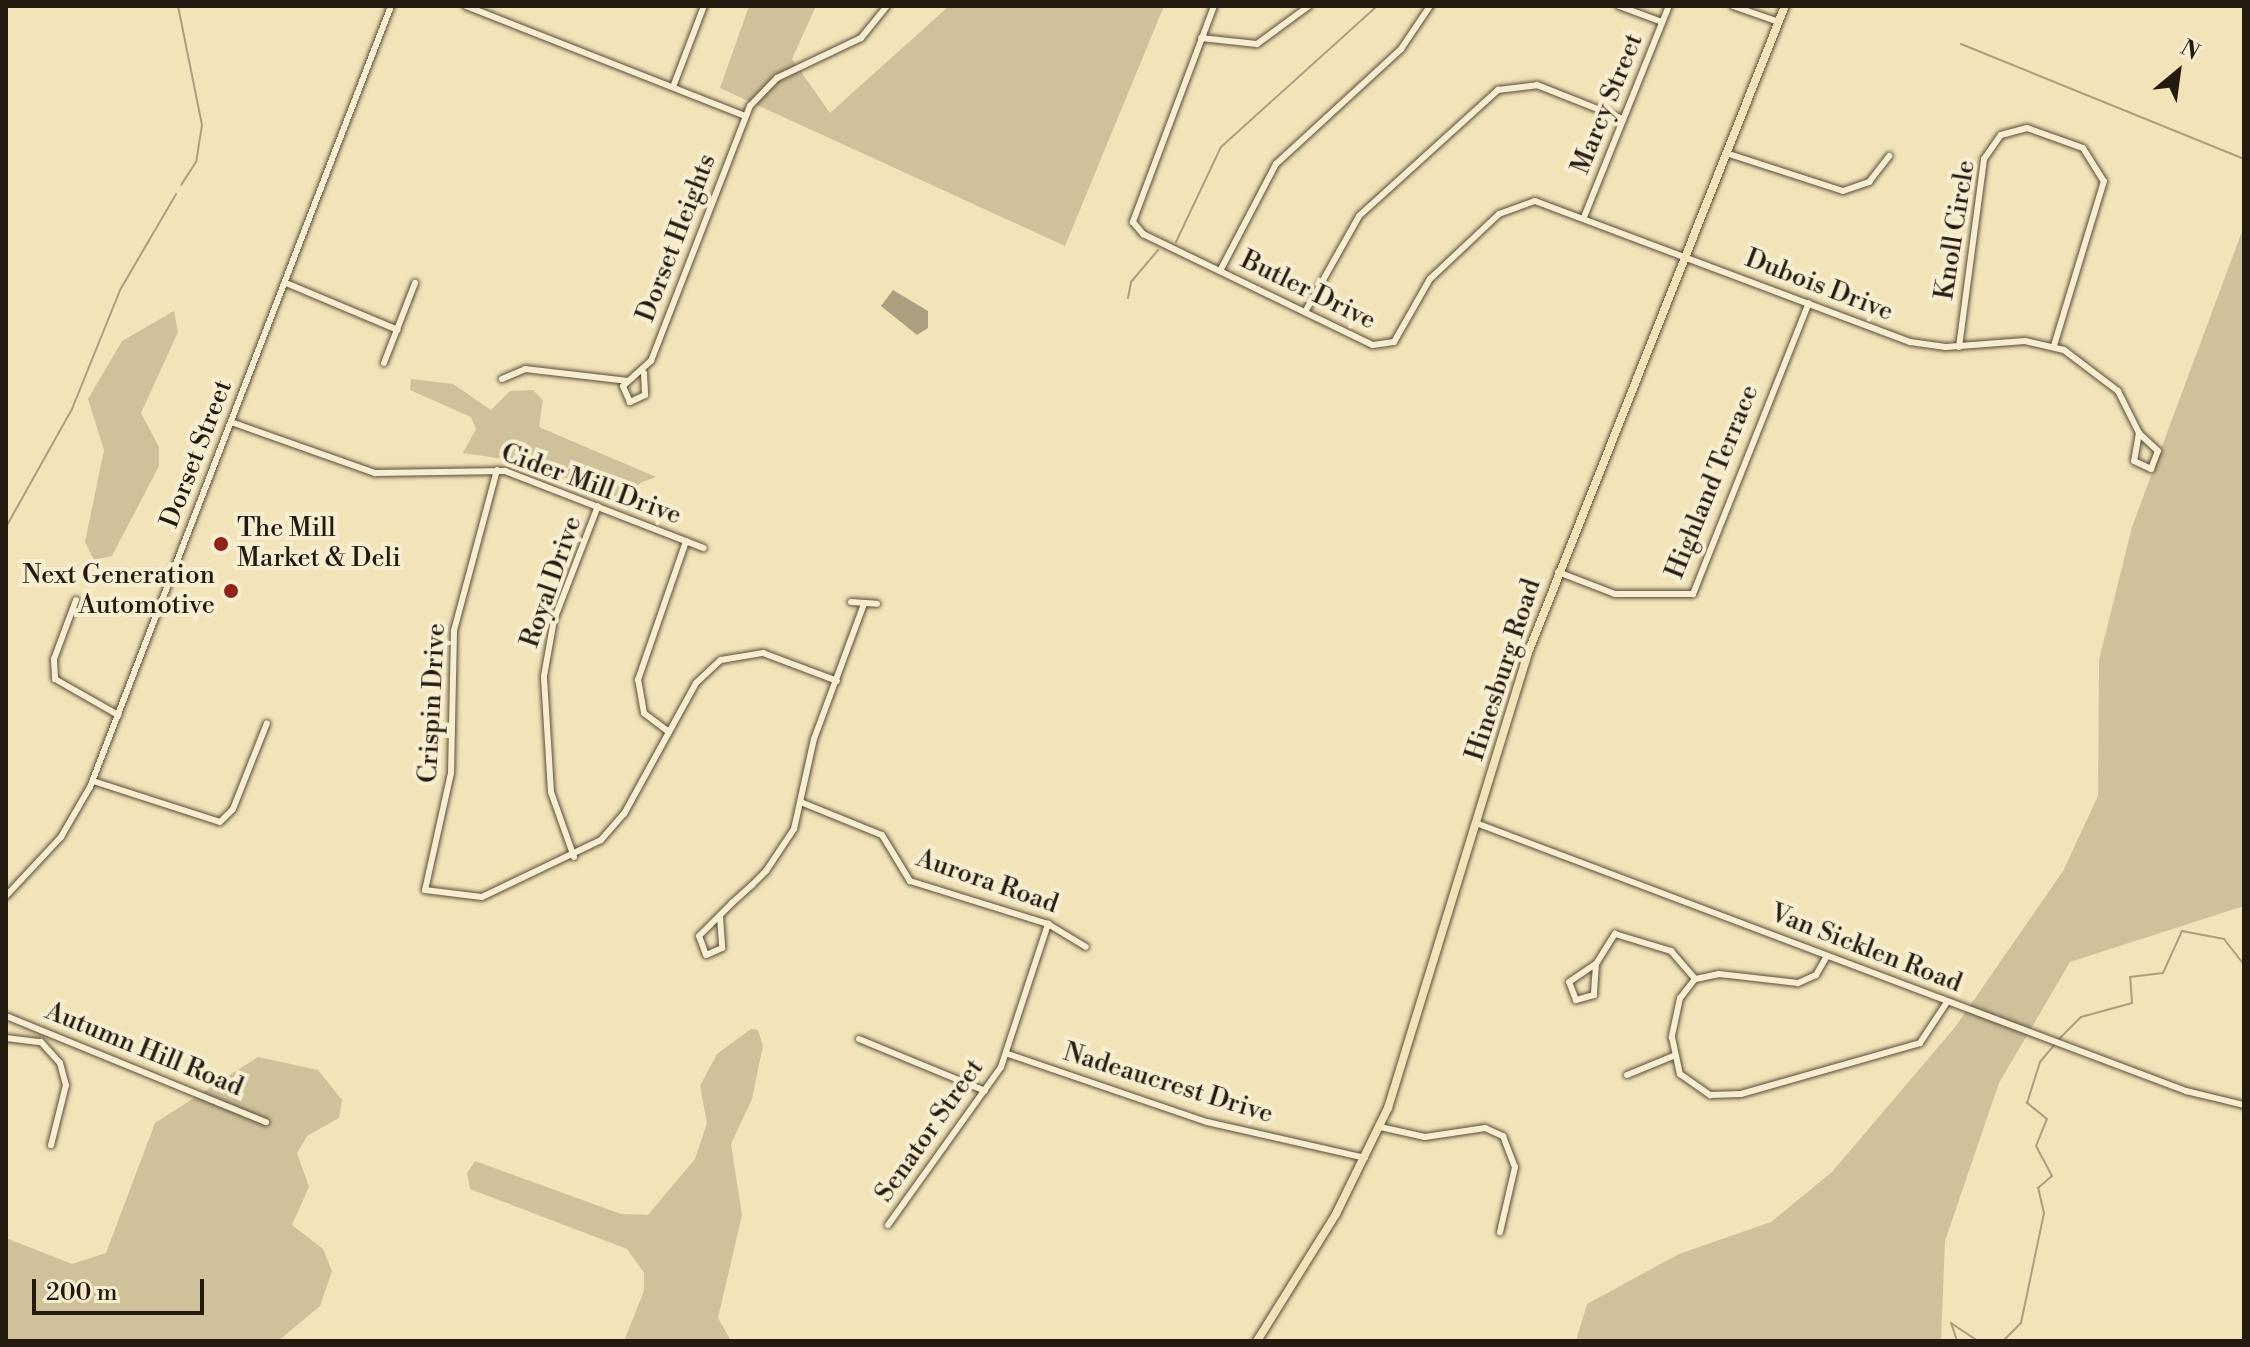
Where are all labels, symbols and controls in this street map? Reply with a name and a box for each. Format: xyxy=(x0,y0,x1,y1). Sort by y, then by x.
street label: Marcy Street xyxy=(1566,29,1650,179)
north arrow xyxy=(2138,32,2218,112)
text: N xyxy=(2176,35,2204,67)
street label: Dorset Heights xyxy=(631,150,723,326)
street label: Knoll Circle xyxy=(1930,158,1982,302)
street label: Dubois Drive xyxy=(1741,243,1897,329)
street label: Butler Drive xyxy=(1235,245,1381,337)
street label: Dorset Street xyxy=(155,376,239,532)
street label: Highland Terrace xyxy=(1660,381,1766,583)
street label: Cider Mill Drive xyxy=(497,438,685,532)
street label: Royal Drive xyxy=(515,512,589,652)
place label: The Mill Market & Deli xyxy=(237,513,401,574)
marker: The Mill Market & Deli xyxy=(212,535,230,553)
place label: Next Generation Automotive xyxy=(22,560,215,622)
street label: Hinesburg Road xyxy=(1460,575,1548,765)
marker: Next Generation Automotive xyxy=(222,582,240,600)
street label: Crispin Drive xyxy=(413,622,453,784)
street label: Aurora Road xyxy=(912,843,1062,921)
street label: Van Sicklen Road xyxy=(1766,898,1966,1000)
street label: Autumn Hill Road xyxy=(41,996,247,1104)
street label: Nadeaucrest Drive xyxy=(1059,1037,1277,1131)
street label: Senator Street xyxy=(869,1053,991,1209)
scale bar xyxy=(36,1263,208,1313)
text: 200 m xyxy=(46,1278,117,1308)

